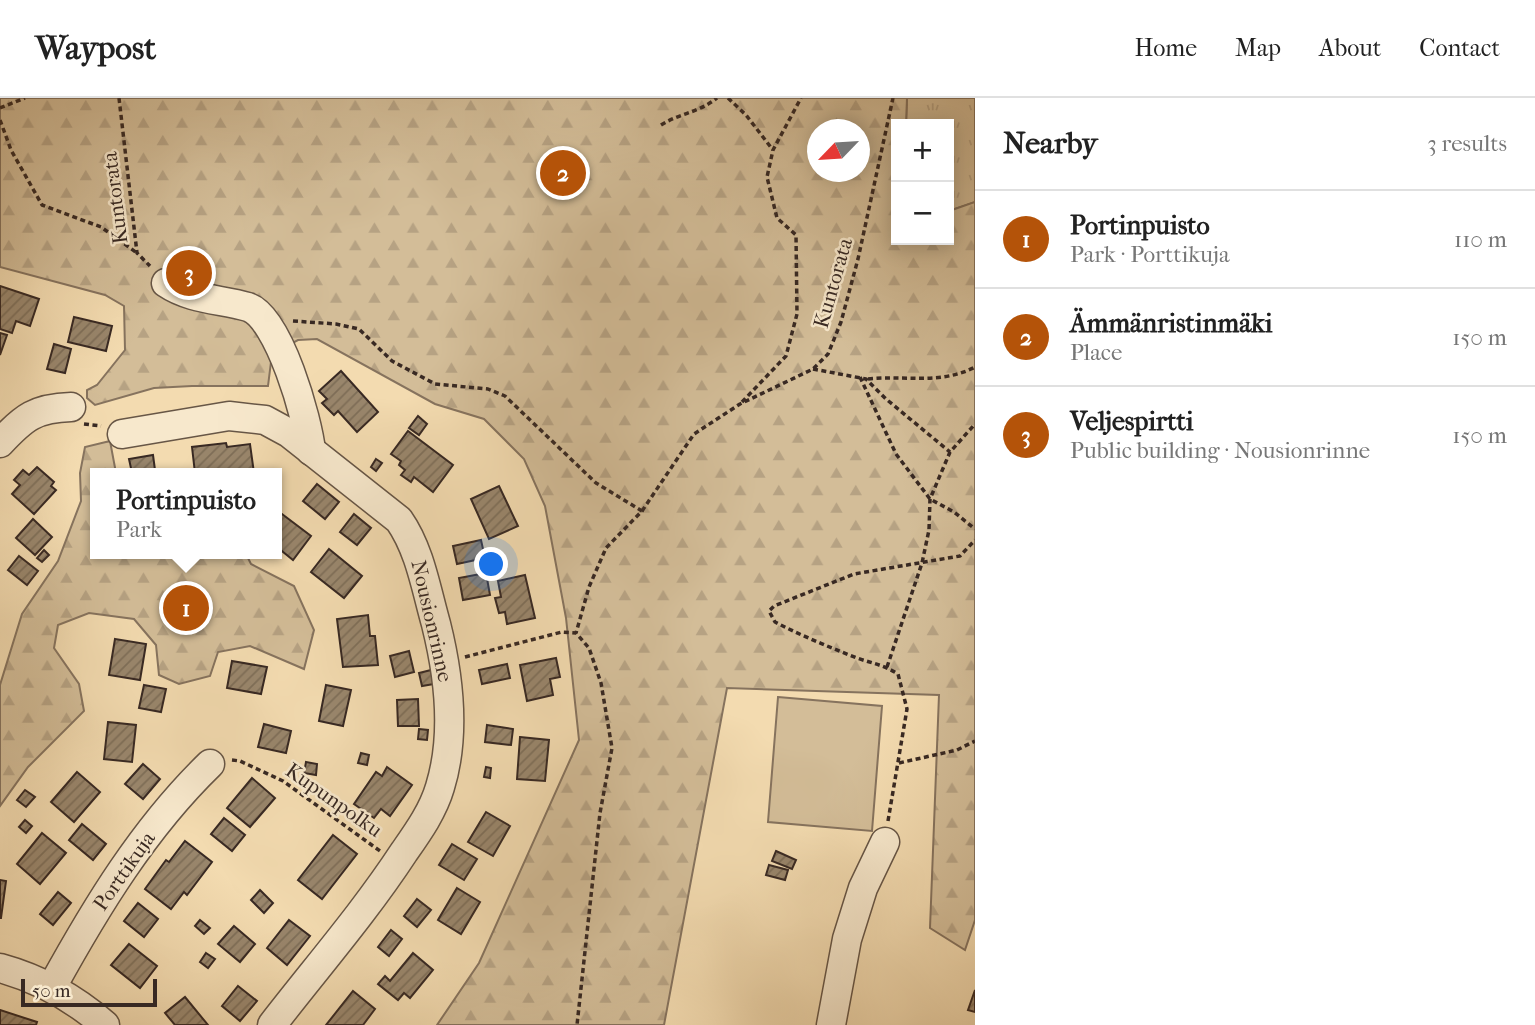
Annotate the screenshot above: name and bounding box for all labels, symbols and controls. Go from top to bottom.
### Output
text: Waypost [35,29,156,68]
text: Home [1135,34,1197,62]
text: Map [1235,34,1281,62]
text: About [1319,34,1381,62]
text: Contact [1419,34,1500,62]
north arrow [807,119,870,182]
map controls [891,119,954,245]
button: + [891,119,954,182]
text: Nearby [1003,126,1098,161]
text: 3 results [1427,130,1507,157]
pin: 2 [540,147,586,199]
street label: Kuntorata [97,150,133,245]
button: − [891,182,954,245]
text: Portinpuisto [1070,210,1210,241]
text: 1 [1022,226,1030,253]
text: 110 m [1454,226,1507,253]
street label: Kuntorata [809,235,857,331]
text: Park · Porttikuja [1070,241,1230,268]
pin: 3 [166,247,212,299]
text: Ämmänristinmäki [1070,308,1272,339]
text: 2 [1020,324,1032,351]
text: 150 m [1452,324,1507,351]
text: Place [1070,339,1122,366]
text: Veljespirtti [1070,406,1193,437]
text: 3 [1021,422,1031,449]
text: 150 m [1452,422,1507,449]
text: Public building · Nousionrinne [1070,437,1370,464]
popup [90,468,282,559]
text: Portinpuisto [116,485,256,516]
text: Park [116,516,162,543]
your location [474,547,508,581]
street label: Nousionrinne [406,558,458,684]
pin: 1 [163,582,209,634]
street label: Kupunpolku [281,758,387,842]
street label: Porttikuja [88,827,160,915]
scale bar [21,976,158,1008]
text: 50 m [32,980,71,1002]

